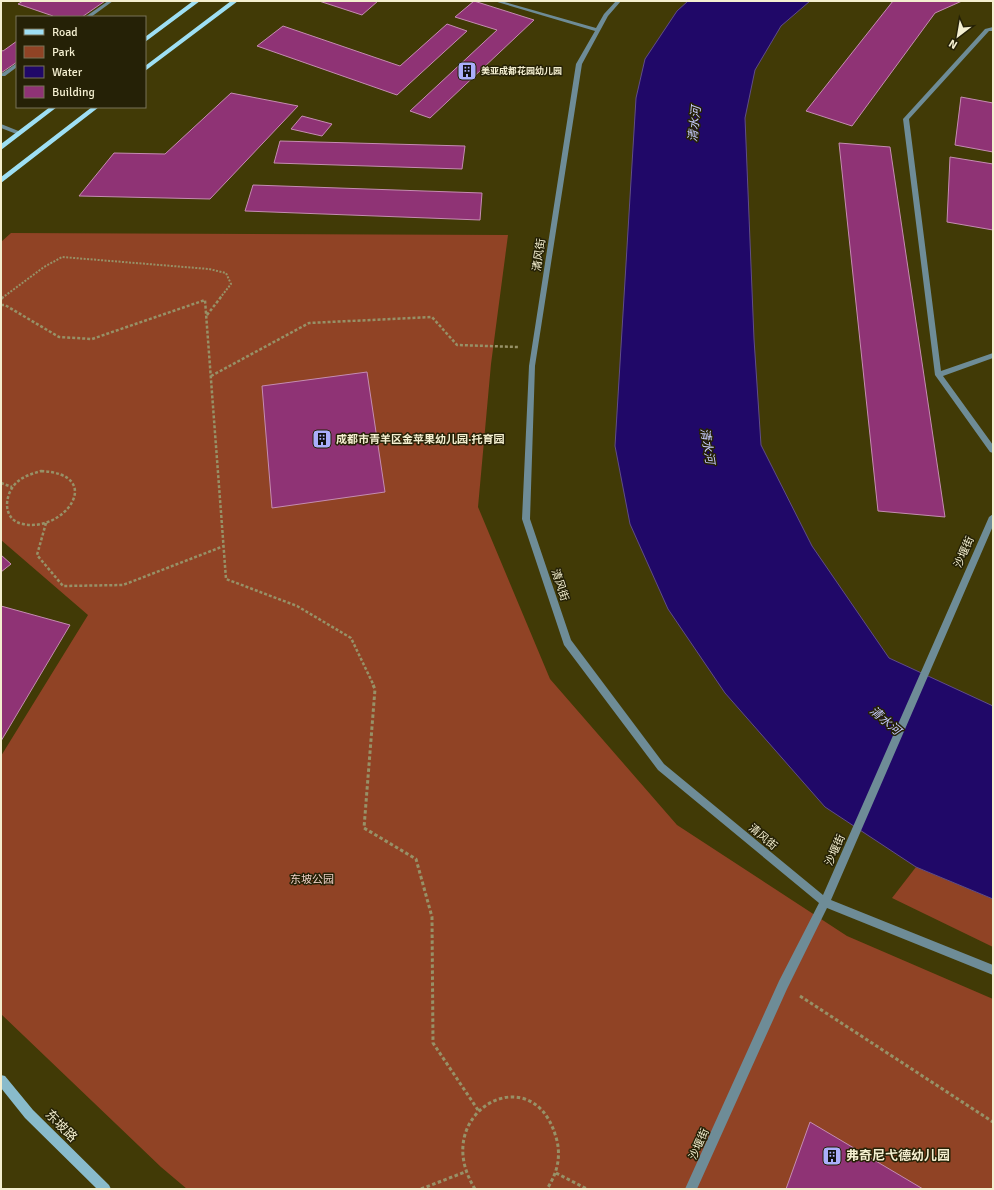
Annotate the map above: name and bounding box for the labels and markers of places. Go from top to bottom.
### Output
building icon: 美亚成都花园幼儿园 [456,60,478,82]
place label: 美亚成都花园幼儿园 [481,65,562,77]
building icon: 成都市青羊区金苹果幼儿园·托育园 [311,428,333,450]
place label: 成都市青羊区金苹果幼儿园·托育园 [336,433,505,446]
building icon: 弗奇尼弋德幼儿园 [821,1145,843,1167]
place label: 弗奇尼弋德幼儿园 [846,1148,950,1164]

